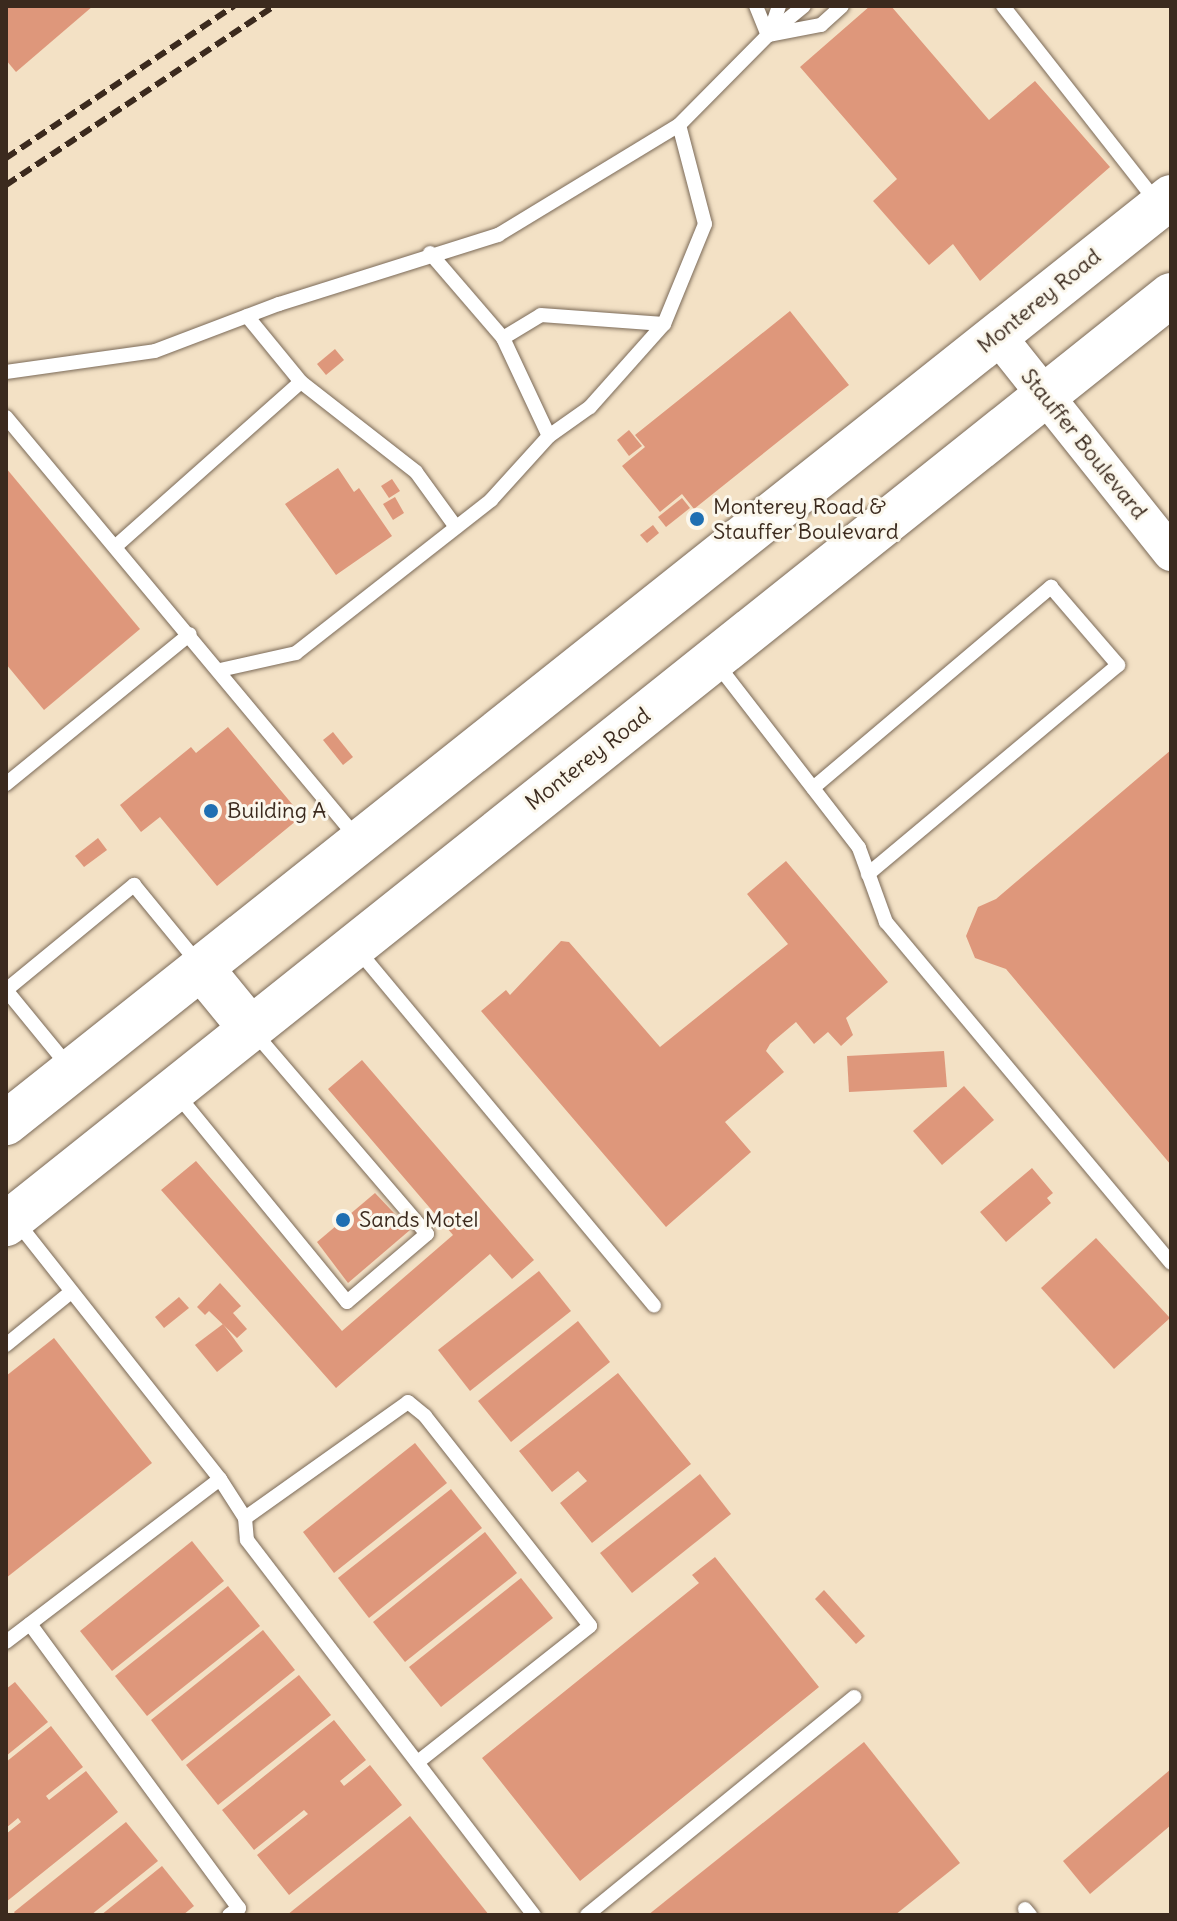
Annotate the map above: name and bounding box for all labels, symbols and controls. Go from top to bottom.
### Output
street label: Monterey Road [972,243,1106,359]
street label: Stauffer Boulevard [1015,364,1153,524]
place label: Monterey Road & Stauffer Boulevard [713,493,899,544]
marker: Monterey Road & Stauffer Boulevard [688,510,706,528]
street label: Monterey Road [520,702,656,816]
place label: Building A [227,798,326,824]
marker: Building A [202,802,220,820]
place label: Sands Motel [359,1207,479,1233]
marker: Sands Motel [334,1211,352,1229]

